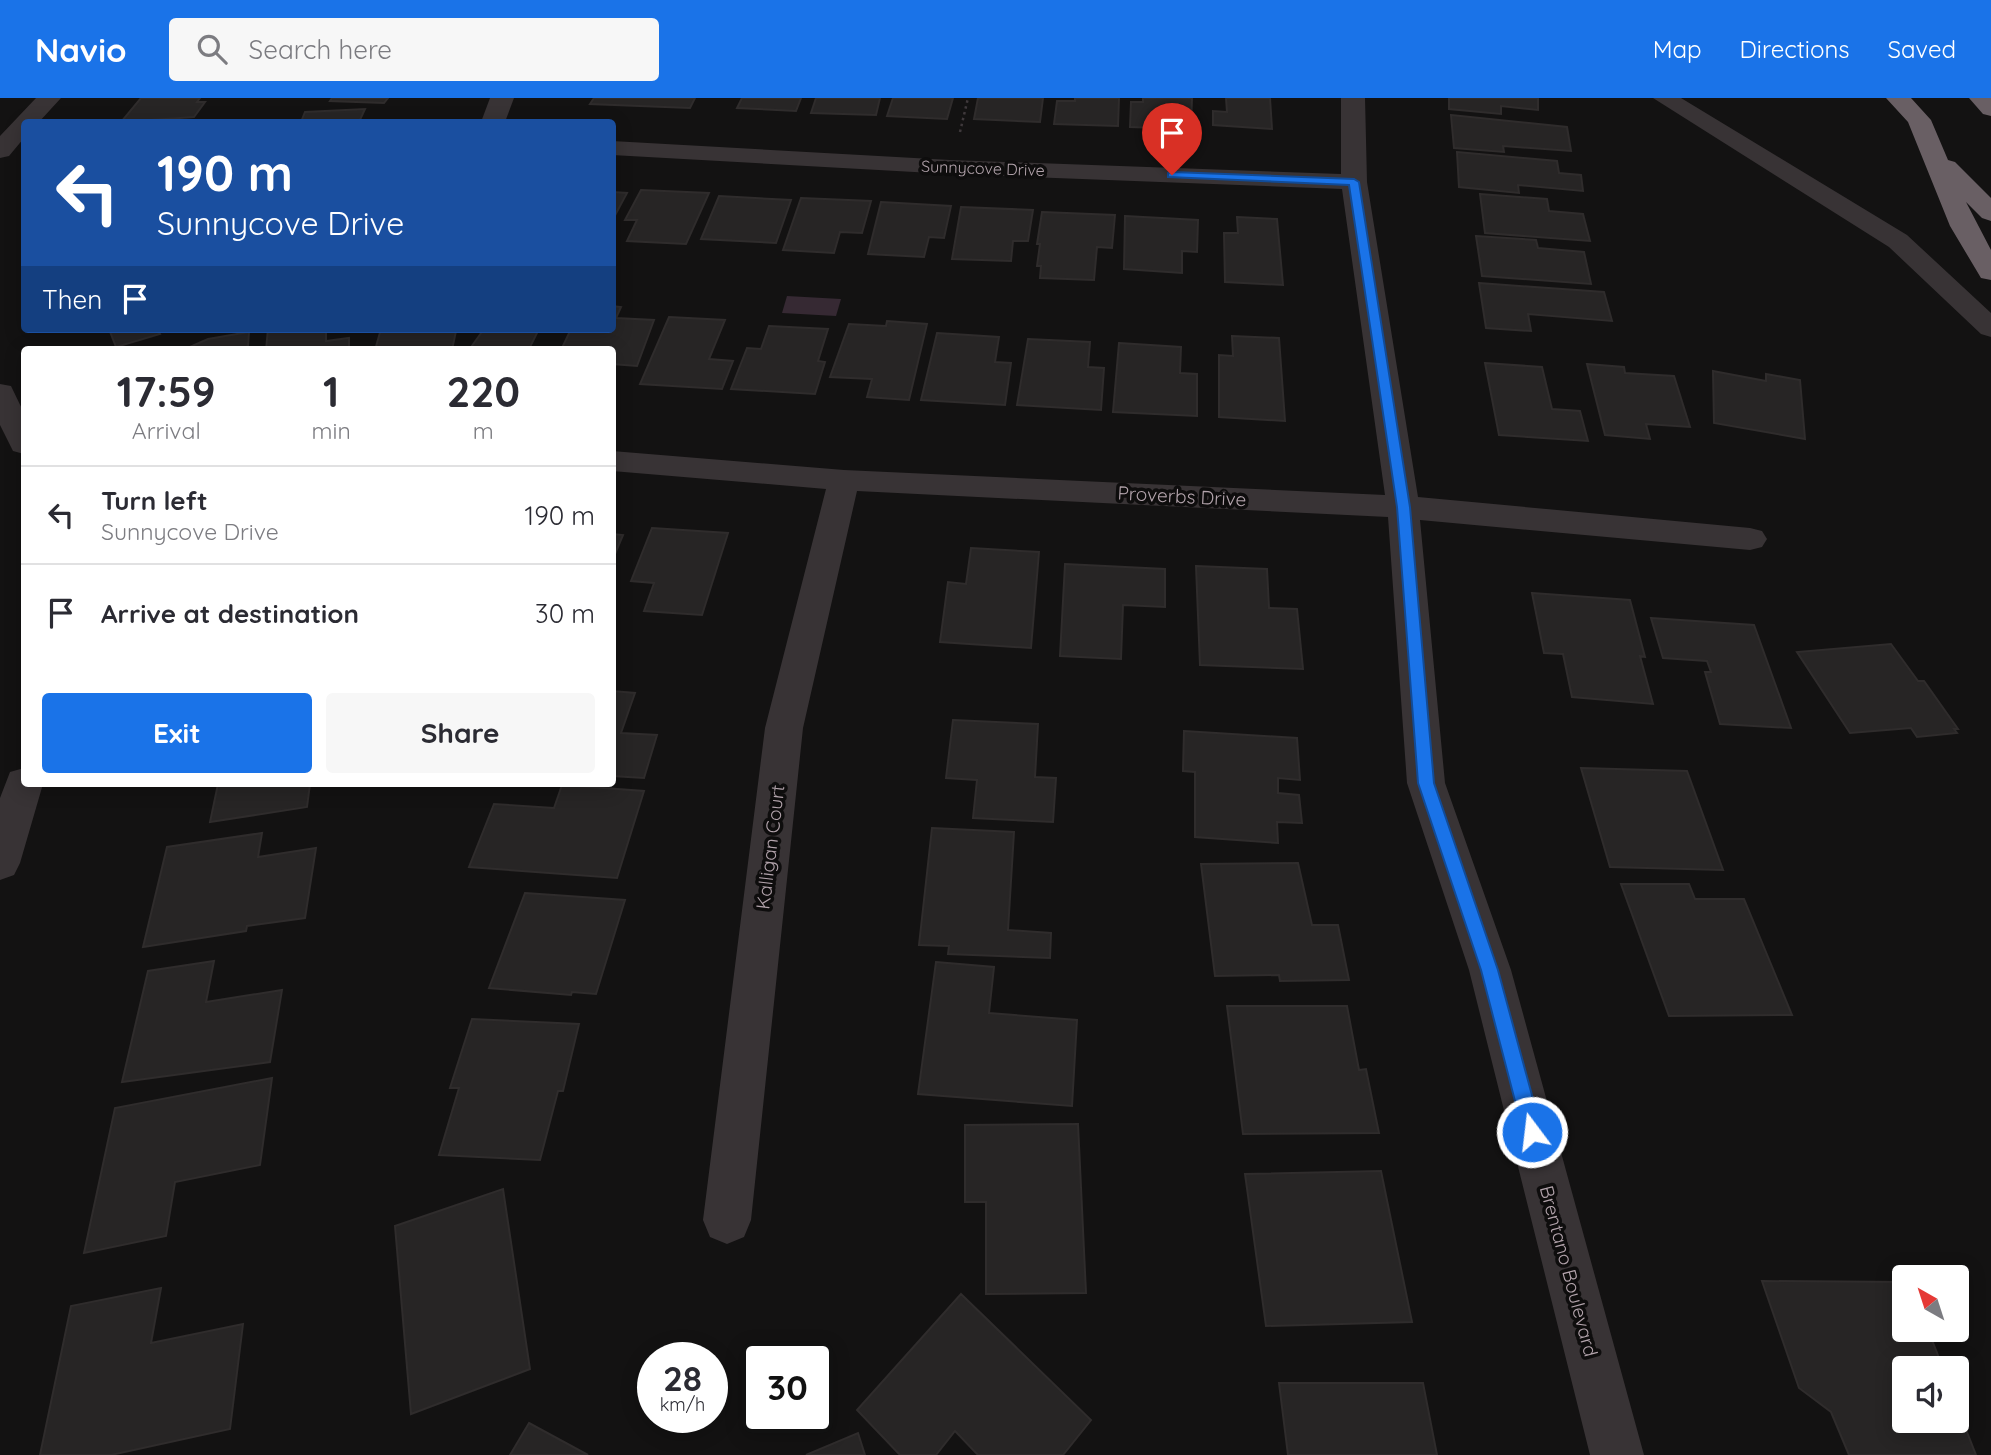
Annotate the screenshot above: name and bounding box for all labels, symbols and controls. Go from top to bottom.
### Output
search box [169,18,659,81]
text: Navio [35,29,127,70]
icon: search [193,30,231,68]
text: Search here [249,33,392,66]
text: Map [1653,34,1702,64]
text: Directions [1740,34,1850,64]
text: Saved [1888,34,1956,64]
pin [1142,103,1202,175]
icon: arrive [1153,114,1191,152]
text: 190 m [157,142,293,203]
icon: left [42,147,133,238]
street label: Sunnycove Drive [921,156,1045,180]
text: Sunnycove Drive [157,203,404,243]
icon: arrive [116,280,154,318]
text: Then [42,283,102,316]
text: 17:59 [117,365,216,418]
text: 1 [323,365,339,418]
text: 220 [447,365,520,418]
text: Arrival [132,416,201,445]
text: min [312,416,351,445]
text: m [473,416,494,445]
street label: Proverbs Drive [1117,481,1247,511]
text: Turn left [101,484,208,517]
icon: left [42,496,80,534]
text: 190 m [525,499,595,532]
text: Sunnycove Drive [101,517,279,546]
icon: arrive [42,594,80,632]
text: Arrive at destination [101,597,359,630]
text: 30 m [535,597,595,630]
button: Exit [42,693,312,773]
button: Share [326,693,595,773]
street label: Kalligan Court [750,783,790,911]
position arrow [1495,1095,1569,1169]
street label: Brentano Boulevard [1535,1183,1603,1359]
north arrow [1892,1265,1969,1342]
map controls [1892,1265,1969,1433]
speed limit sign: 30 [742,1342,833,1433]
text: 28 [663,1356,702,1400]
button: sound [1892,1356,1969,1433]
text: km/h [660,1393,705,1416]

